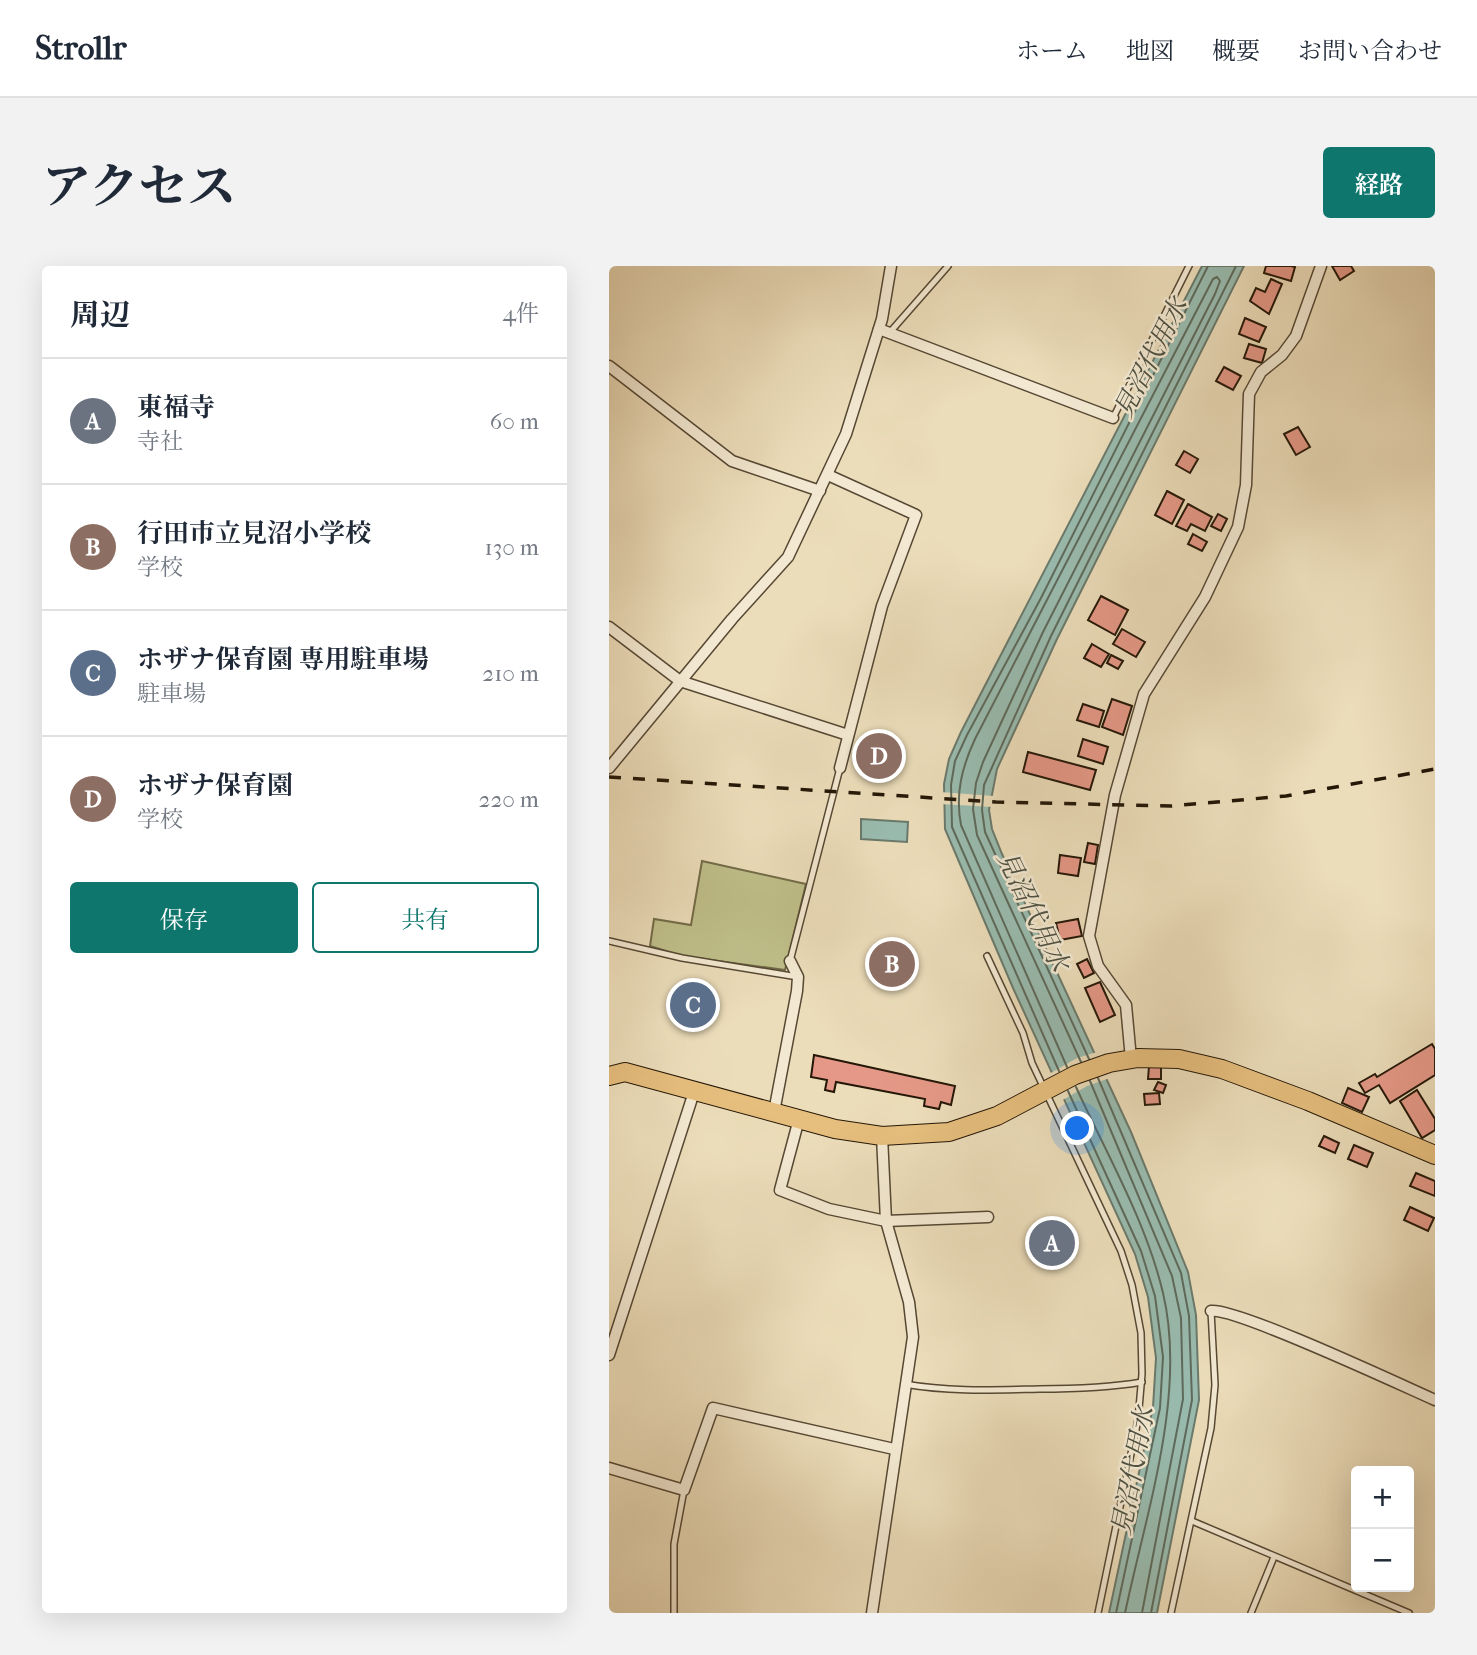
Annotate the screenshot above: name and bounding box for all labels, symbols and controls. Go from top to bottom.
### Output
text: Strollr [35,29,126,68]
text: ホーム [1016,37,1088,65]
text: 地図 [1126,37,1174,65]
text: 概要 [1212,37,1260,65]
text: お問い合わせ [1298,37,1442,65]
button: 経路 [1323,147,1435,218]
text: アクセス [42,158,237,216]
water label: 見沼代用水 [1108,290,1196,423]
text: 周辺 [70,298,130,333]
text: 4件 [502,300,539,327]
text: 東福寺 [137,392,215,423]
text: A [86,408,100,435]
text: 60 m [490,408,539,435]
text: 寺社 [137,428,183,455]
text: 行田市立見沼小学校 [137,518,371,549]
text: B [86,534,100,561]
text: 130 m [485,534,539,561]
text: 学校 [137,554,183,581]
text: ホザナ保育園 専用駐車場 [137,644,429,675]
text: C [85,660,101,687]
text: 210 m [482,660,539,687]
text: 駐車場 [137,680,206,707]
pin: D [856,730,902,782]
text: ホザナ保育園 [137,770,293,801]
text: D [84,786,102,813]
text: 220 m [479,786,539,813]
text: 学校 [137,806,183,833]
water label: 見沼代用水 [991,846,1077,979]
button: 保存 [70,882,298,953]
button: 共有 [312,882,539,953]
pin: B [869,938,915,990]
pin: C [670,979,716,1031]
your location [1060,1111,1094,1145]
pin: A [1029,1217,1075,1269]
water label: 見沼代用水 [1105,1401,1161,1538]
map controls [1351,1466,1414,1592]
button: + [1351,1466,1414,1529]
button: − [1351,1529,1414,1592]

